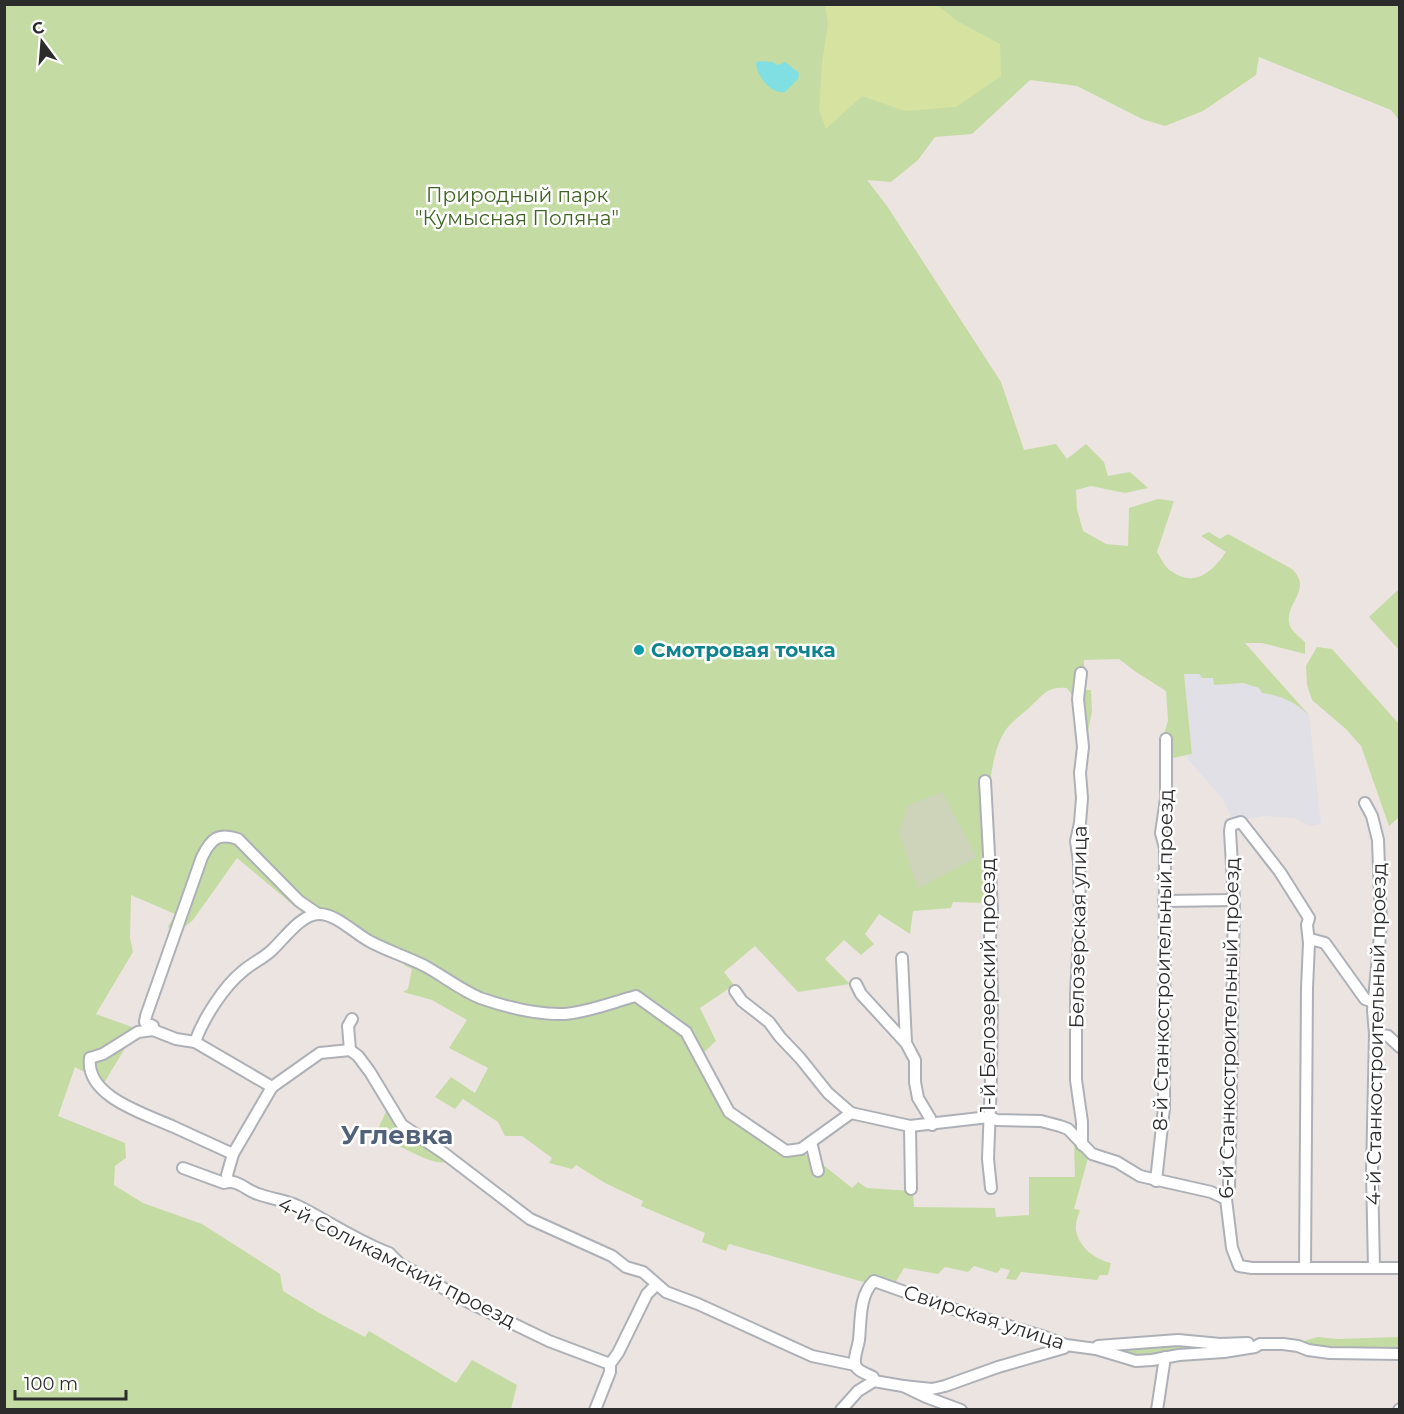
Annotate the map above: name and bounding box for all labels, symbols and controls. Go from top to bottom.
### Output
north arrow [12,12,72,72]
text: С [30,17,47,39]
park label: Природный парк "Кумысная Поляна" [415,183,619,230]
place label: Смотровая точка [651,638,836,662]
marker: Смотровая точка [632,643,646,657]
street label: 8-й Станкостроительный проезд [1148,789,1178,1131]
street label: Белозерская улица [1064,825,1092,1029]
street label: 6-й Станкостроительный проезд [1214,857,1244,1199]
street label: 1-й Белозерский проезд [976,858,1000,1112]
street label: 4-й Станкостроительный проезд [1361,863,1391,1205]
district label: Углевка [341,1119,453,1151]
street label: 4-й Соликамский проезд [274,1191,520,1333]
street label: Свирская улица [900,1280,1068,1354]
scale bar [15,1363,126,1401]
text: 100 m [24,1373,78,1395]

